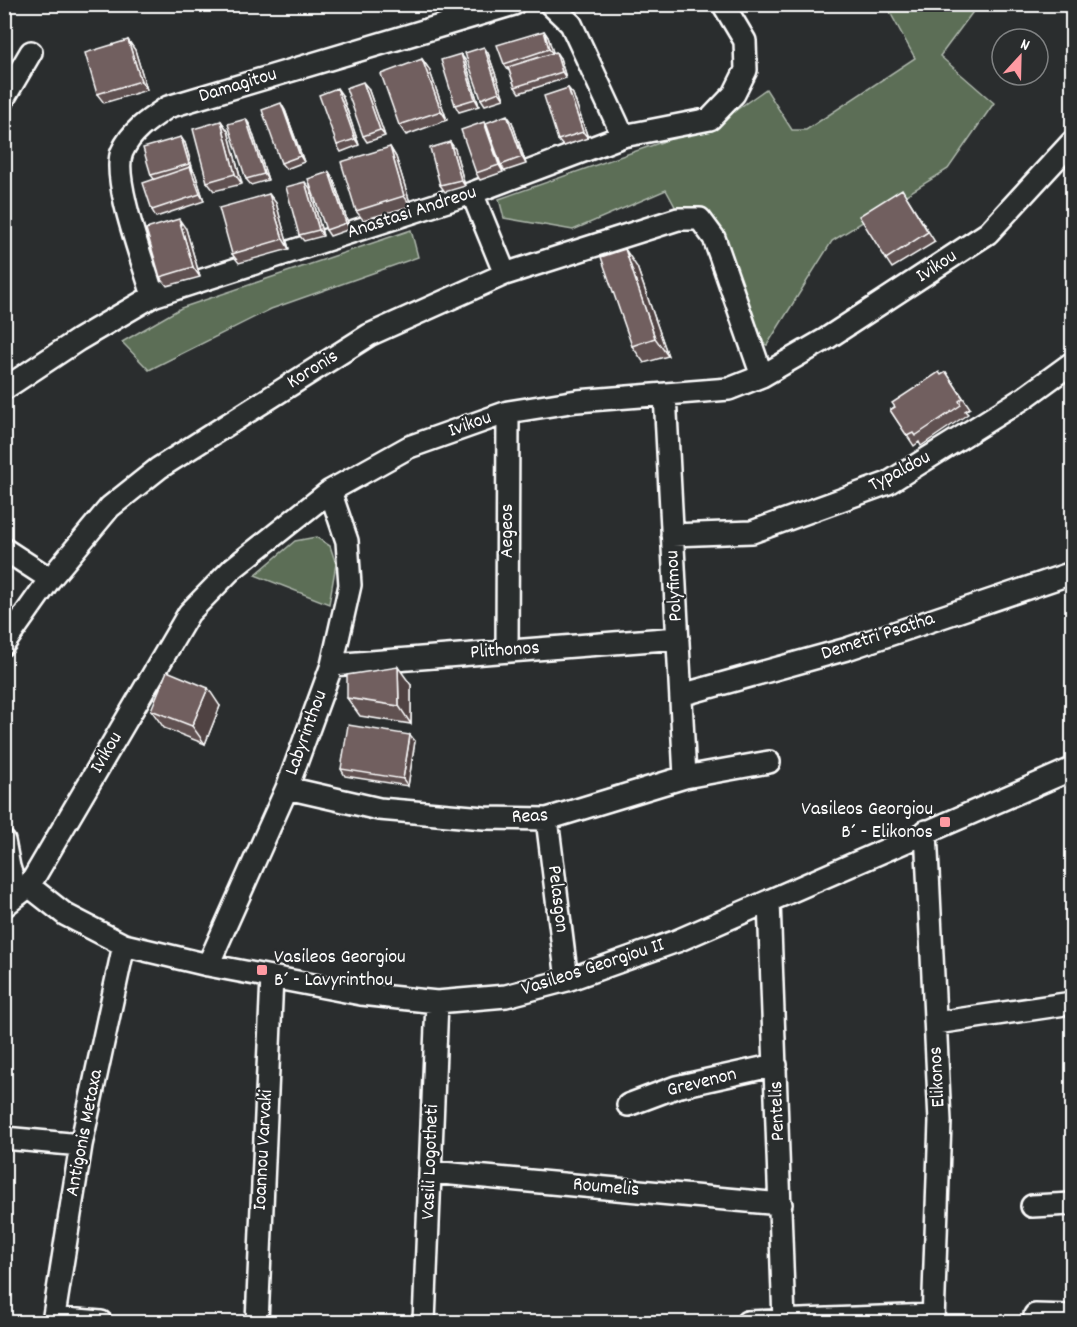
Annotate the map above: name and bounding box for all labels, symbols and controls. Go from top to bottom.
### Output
north arrow [990,27,1050,87]
text: N [1017,33,1033,58]
street label: Damagitou [196,61,280,111]
street label: Anastasi Andreou [344,179,480,247]
street label: Ivikou [911,243,963,291]
street label: Koronis [282,343,344,397]
street label: Ivikou [445,404,495,446]
street label: Typaldou [864,444,936,500]
street label: Aegeos [494,504,522,558]
street label: Polyfimou [659,550,691,622]
street label: Demetri Psatha [818,605,939,668]
street label: Plithonos [469,635,541,667]
street label: Labyrinthou [279,687,335,779]
street label: Ivikou [84,727,130,779]
place label: Vasileos Georgiou B´ - Elikonos [801,796,933,847]
street label: Reas [511,802,549,832]
marker: Vasileos Georgiou B´ - Elikonos [938,815,952,829]
street label: Pelasgon [539,864,575,934]
street label: Vasileos Georgiou II [518,932,668,1004]
place label: Vasileos Georgiou B´ - Lavyrinthou [274,944,406,995]
marker: Vasileos Georgiou B´ - Lavyrinthou [255,963,269,977]
street label: Elikonos [922,1046,954,1108]
street label: Grevenon [664,1061,740,1105]
street label: Antigonis Metaxa [59,1066,111,1199]
street label: Pentelis [763,1080,793,1142]
street label: Ioannou Varvaki [247,1088,281,1211]
street label: Vasili Logotheti [415,1104,447,1220]
street label: Roumelis [572,1171,640,1205]

